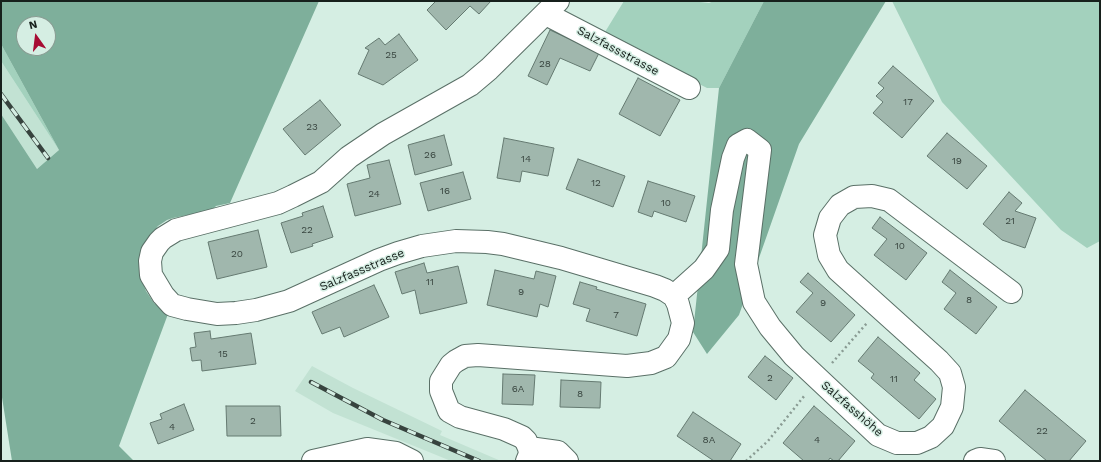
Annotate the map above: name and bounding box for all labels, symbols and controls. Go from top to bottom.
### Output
north arrow [16,16,56,56]
text: N [28,18,39,32]
street label: Salzfassstrasse [575,23,661,79]
house number: 25 [385,49,397,61]
house number: 28 [539,58,551,70]
house number: 17 [903,96,913,108]
house number: 23 [306,121,318,133]
house number: 26 [424,149,436,161]
house number: 14 [521,153,531,165]
house number: 19 [952,155,962,167]
house number: 12 [591,177,601,189]
house number: 16 [440,185,450,197]
house number: 24 [368,188,380,200]
house number: 10 [661,197,671,209]
house number: 21 [1005,215,1015,227]
house number: 22 [301,224,313,236]
house number: 10 [895,240,905,252]
street label: Salzfassstrasse [317,246,407,294]
house number: 20 [231,248,243,260]
house number: 11 [426,276,434,288]
house number: 9 [518,286,524,298]
house number: 8 [966,294,972,306]
house number: 9 [820,297,826,309]
house number: 7 [613,309,619,321]
house number: 15 [218,348,228,360]
house number: 2 [767,372,773,384]
house number: 11 [890,373,898,385]
street label: Salzfasshöhe [818,378,886,440]
house number: 6A [512,383,524,395]
house number: 8 [577,388,583,400]
house number: 2 [250,415,256,427]
house number: 4 [169,421,175,433]
house number: 22 [1036,425,1048,437]
house number: 8A [703,434,715,446]
house number: 4 [814,434,820,446]

